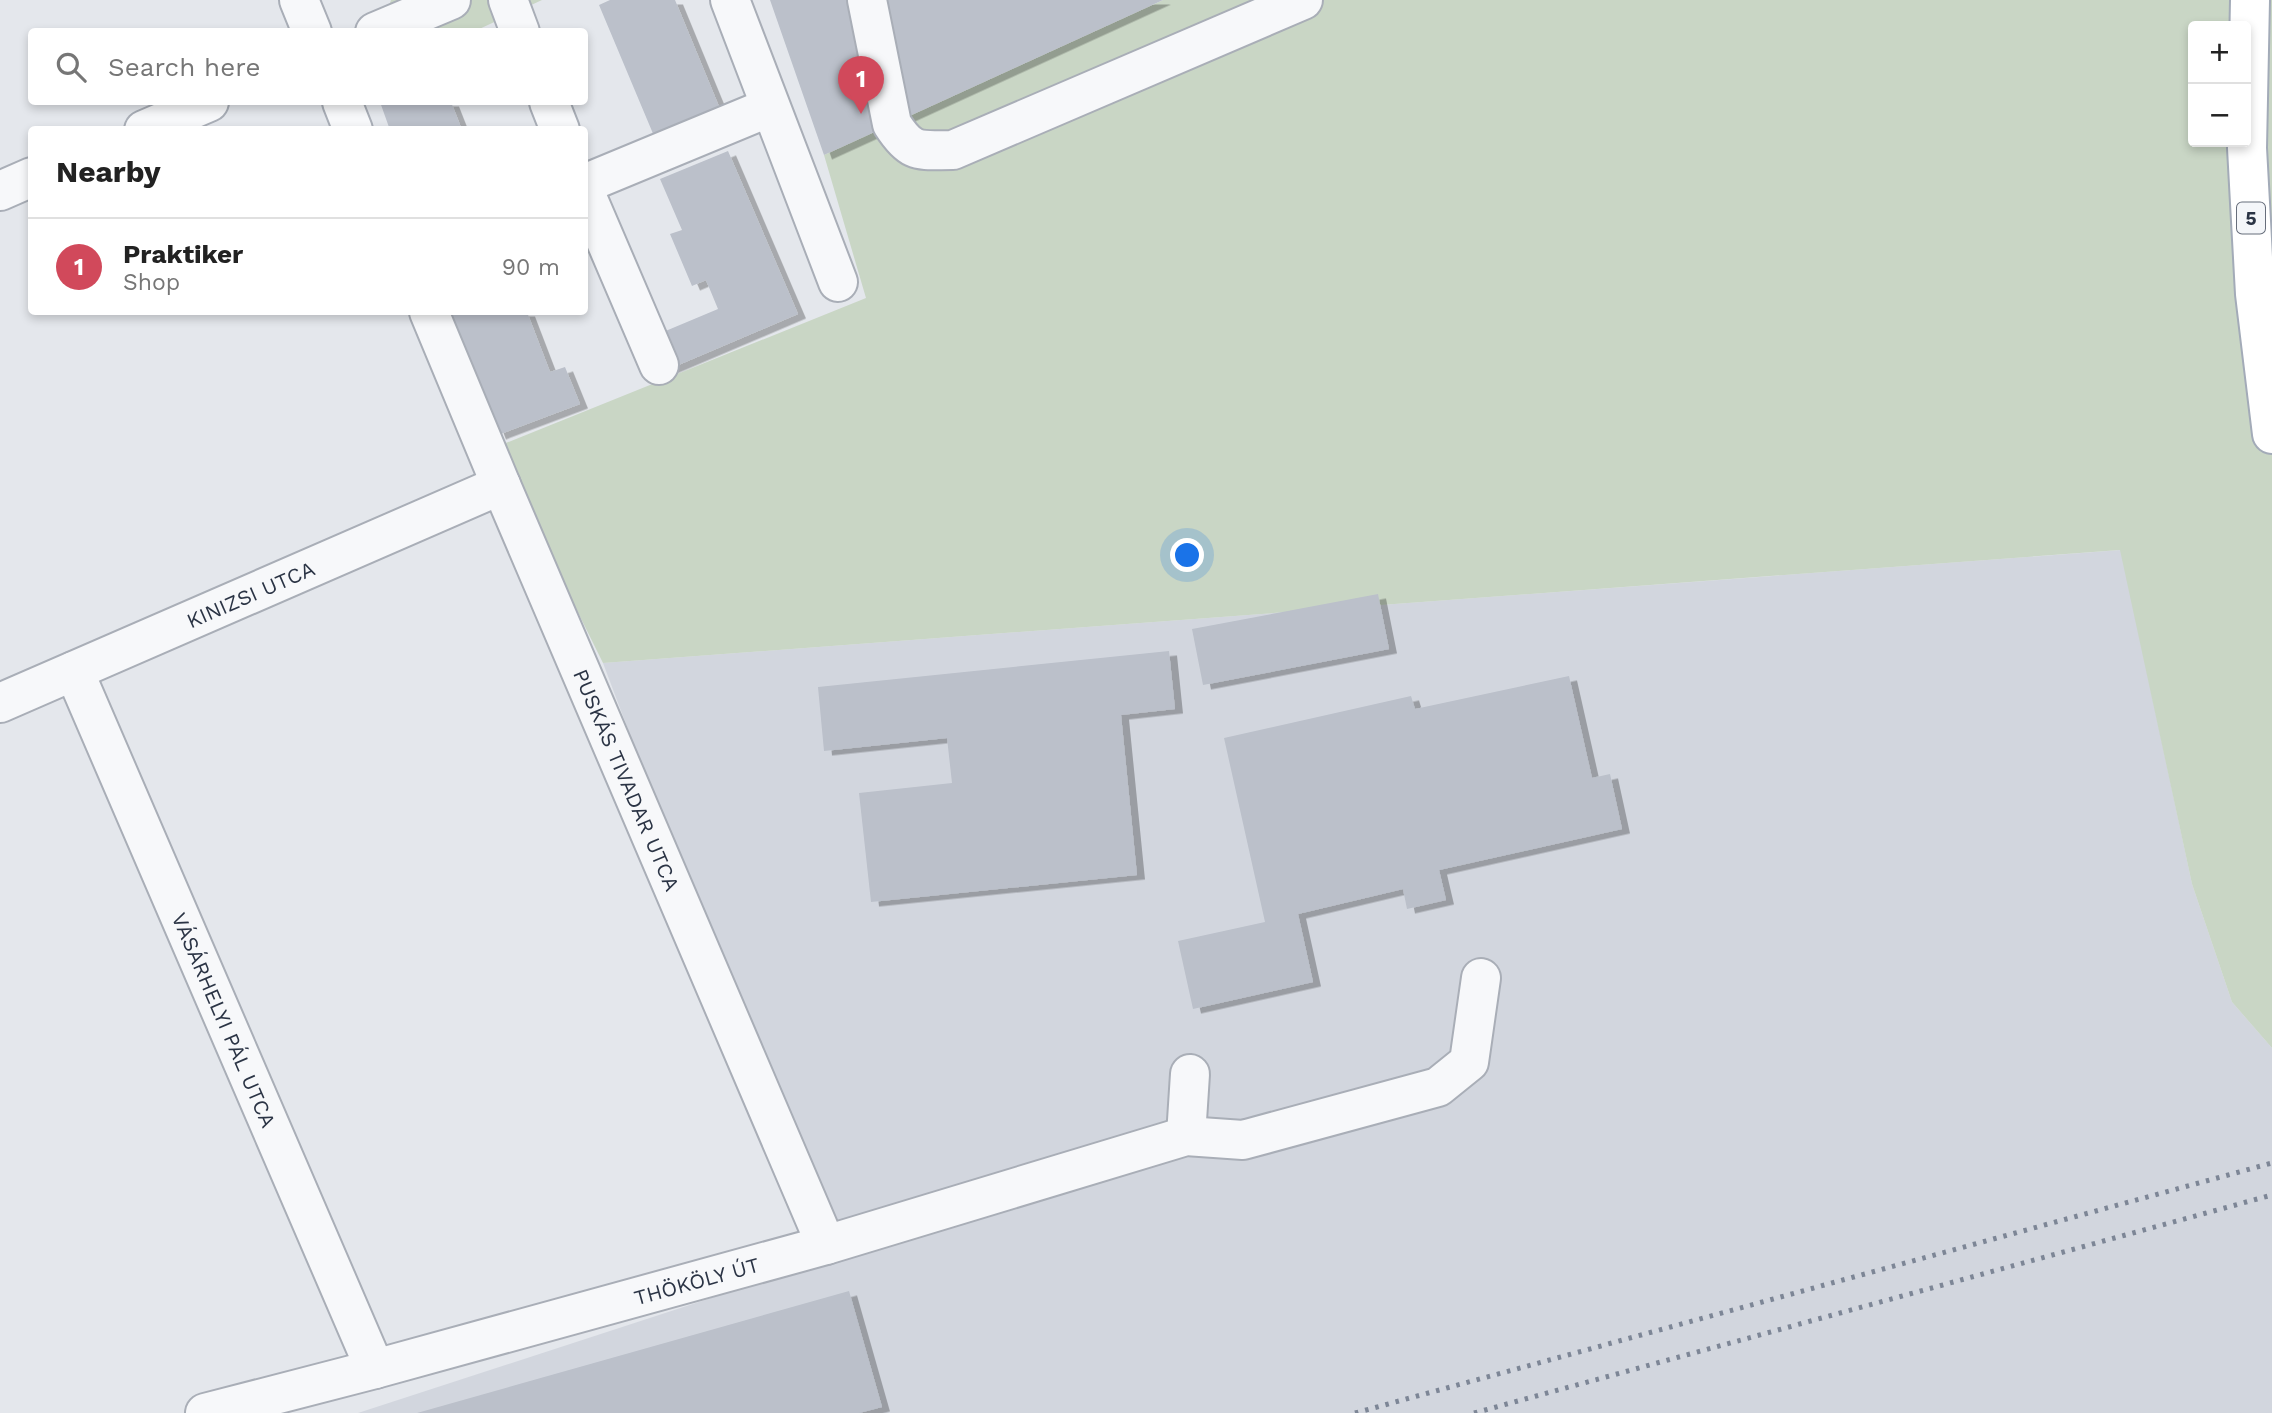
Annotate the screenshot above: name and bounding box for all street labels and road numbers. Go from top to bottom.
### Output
road number: 5 [2237,202,2265,233]
street label: KINIZSI UTCA [182,555,318,633]
street label: PUSKÁS TIVADAR UTCA [569,665,686,895]
street label: VÁSÁRHELYI PÁL UTCA [167,909,282,1131]
street label: THÖKÖLY ÚT [631,1251,762,1310]

